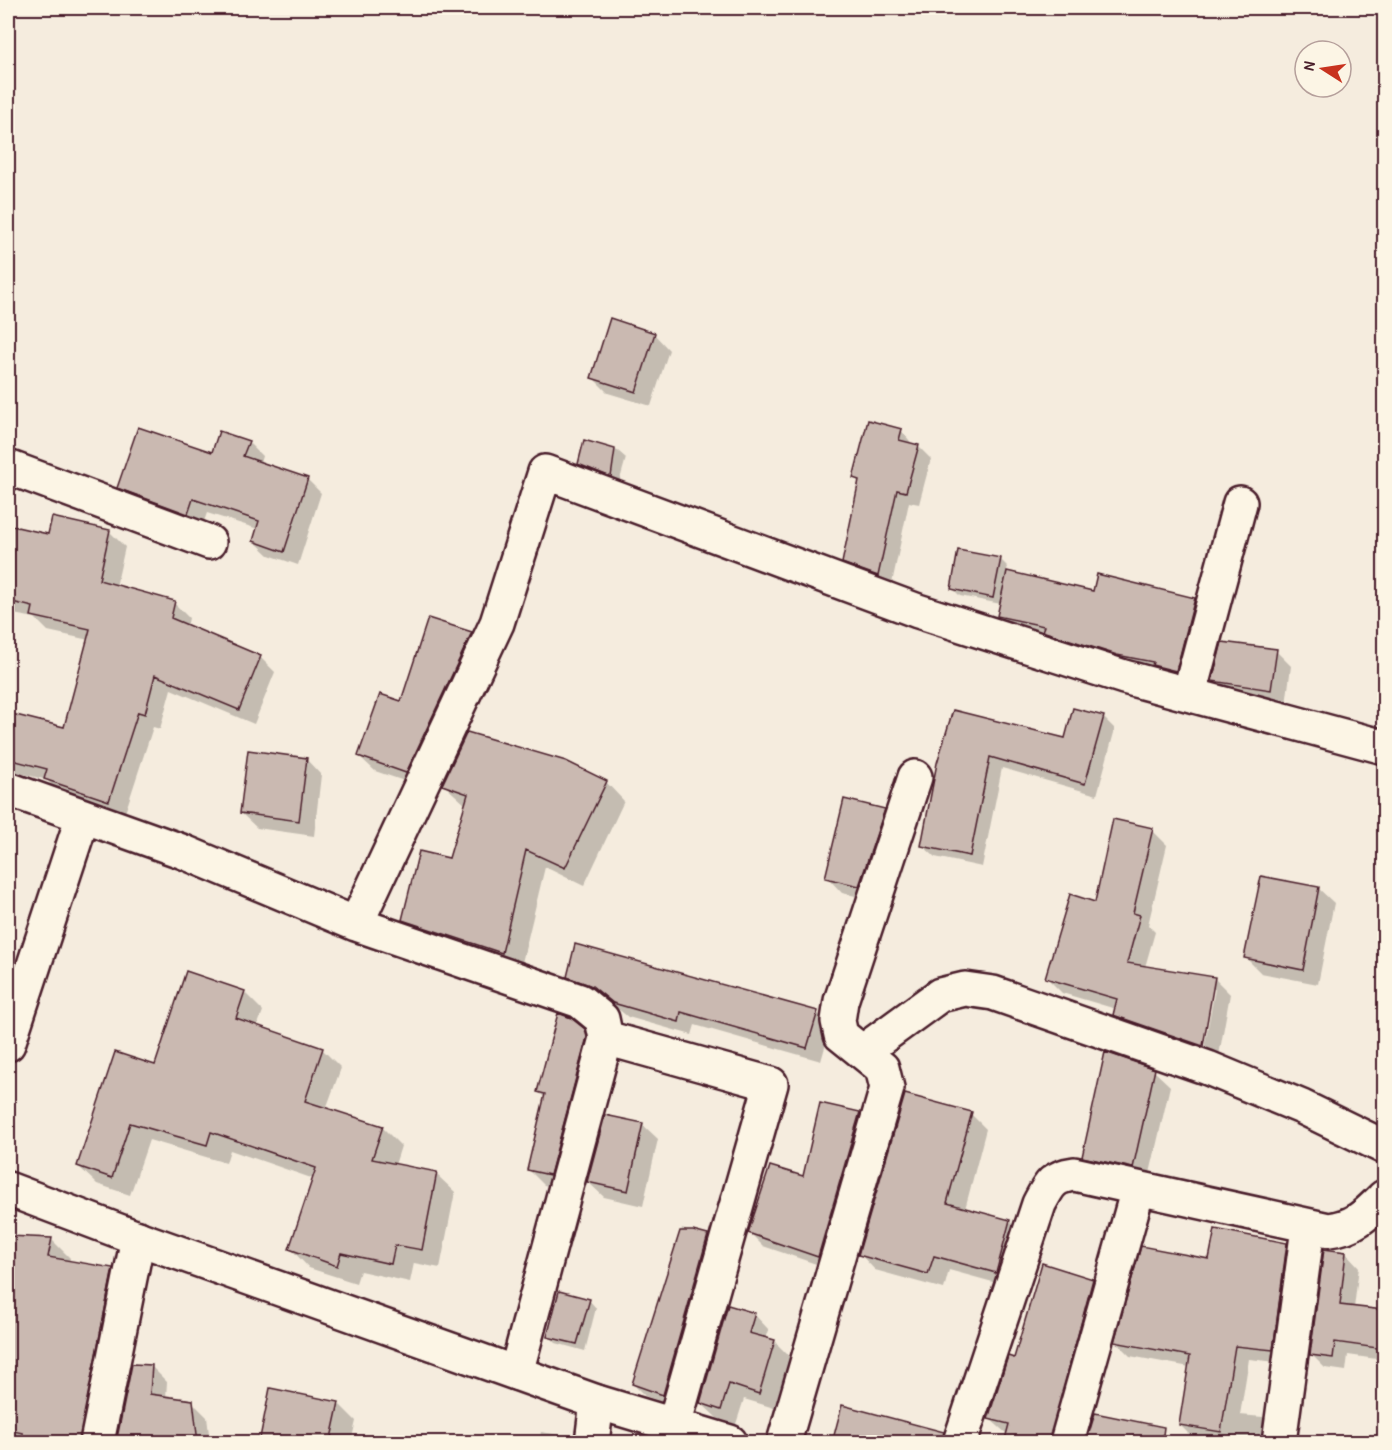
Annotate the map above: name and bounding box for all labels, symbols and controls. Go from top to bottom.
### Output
north arrow [1293,39,1353,99]
text: N [1297,59,1320,72]

